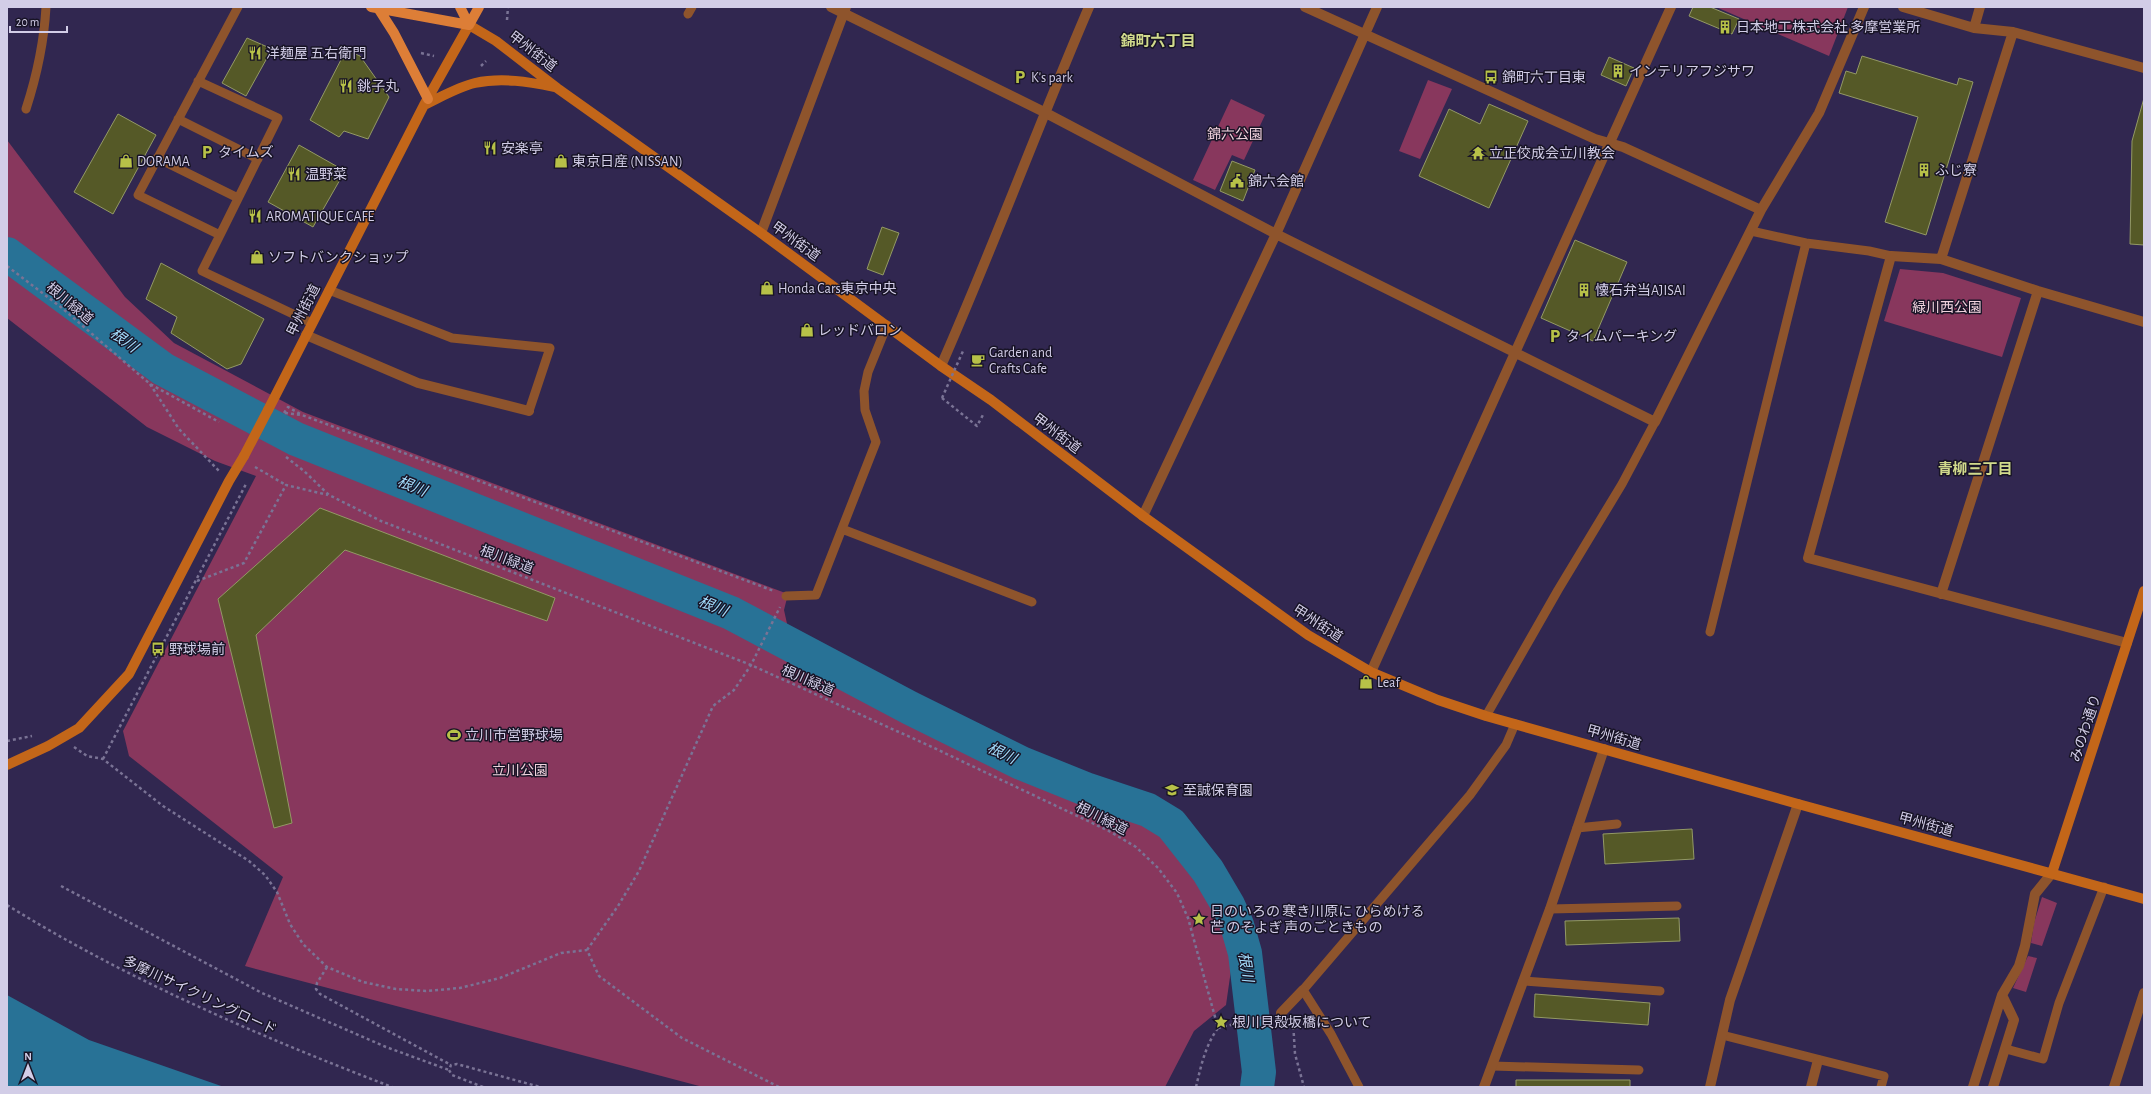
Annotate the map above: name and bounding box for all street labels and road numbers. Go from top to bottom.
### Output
street label: 甲州街道 [506,27,560,75]
street label: 甲州街道 [769,218,823,264]
street label: 根川緑道 [43,280,96,327]
street label: 甲州街道 [283,281,323,339]
street label: 甲州街道 [1030,410,1084,456]
street label: 根川緑道 [478,542,536,577]
street label: 甲州街道 [1290,601,1346,645]
street label: 根川緑道 [779,662,836,699]
street label: みのわ通り [2068,693,2103,764]
street label: 甲州街道 [1585,722,1643,752]
street label: 根川緑道 [1073,799,1130,838]
street label: 甲州街道 [1897,809,1955,839]
street label: 多摩川サイクリングロード [121,953,279,1038]

